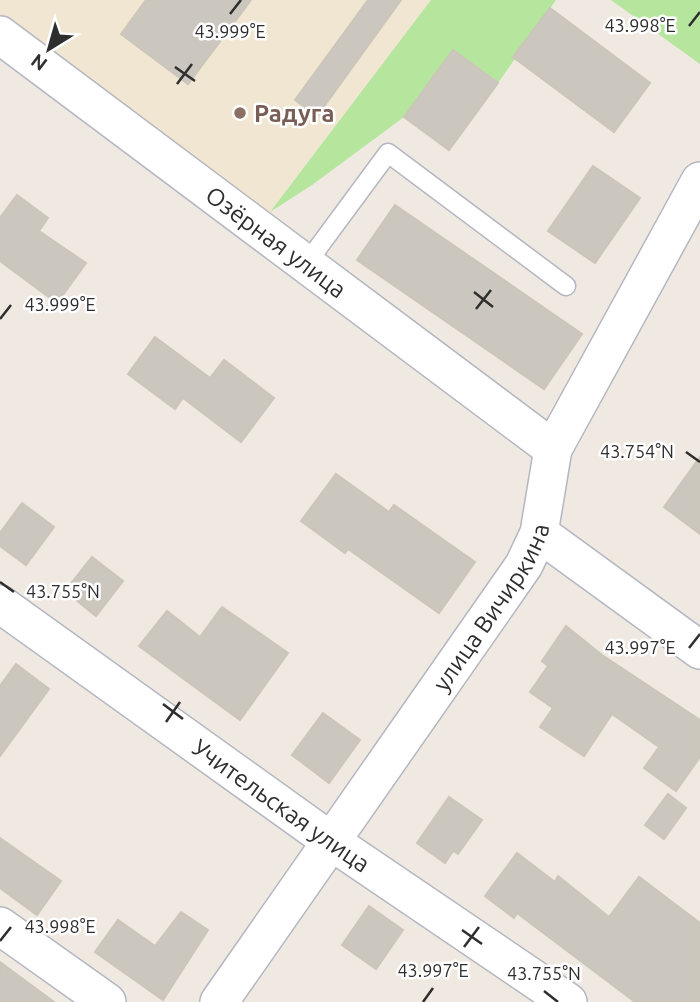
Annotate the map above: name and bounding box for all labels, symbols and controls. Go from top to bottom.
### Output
north arrow [14,14,84,84]
text: 43.998°E [604,15,676,35]
text: 43.999°E [194,21,266,41]
text: N [26,50,51,76]
place label: Радуга [254,100,334,127]
marker: Радуга [232,105,248,121]
street label: Озёрная улица [201,181,351,303]
text: 43.999°E [24,294,96,314]
text: 43.754°N [600,441,674,461]
street label: улица Вичиркина [427,522,554,696]
text: 43.755°N [26,581,100,601]
text: 43.997°E [604,637,676,657]
street label: Учительская улица [188,733,375,877]
text: 43.998°E [24,916,96,936]
text: 43.997°E [397,960,469,980]
text: 43.755°N [507,963,581,983]

